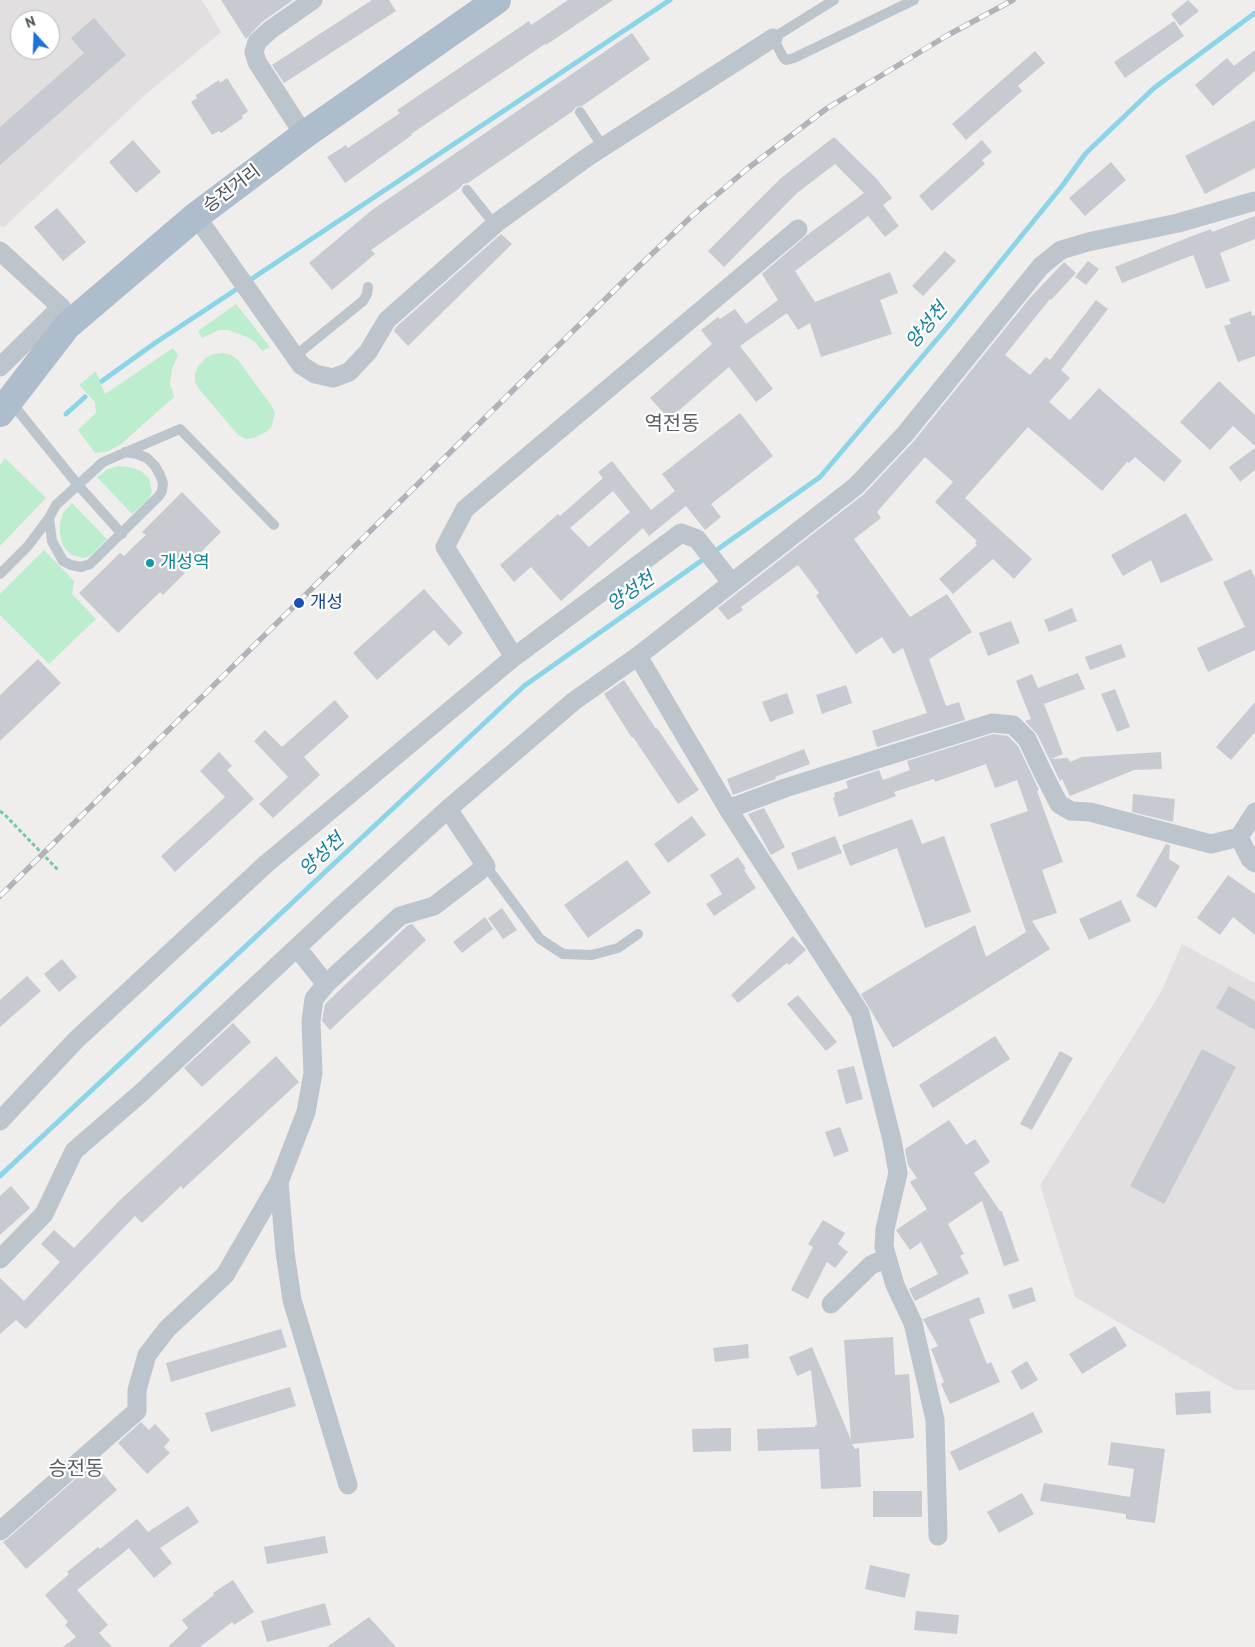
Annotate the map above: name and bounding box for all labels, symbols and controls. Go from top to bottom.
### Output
north arrow [10,10,60,60]
text: N [23,12,38,32]
street label: 승전거리 [199,160,265,218]
water label: 양성천 [901,299,953,353]
district label: 역전동 [644,412,700,436]
place label: 개성역 [160,552,210,574]
marker: 개성역 [144,557,156,569]
water label: 양성천 [603,568,659,616]
place label: 개성 [310,592,343,614]
marker: 개성 [292,596,306,610]
water label: 양성천 [295,829,349,881]
district label: 승전동 [48,1457,104,1481]

